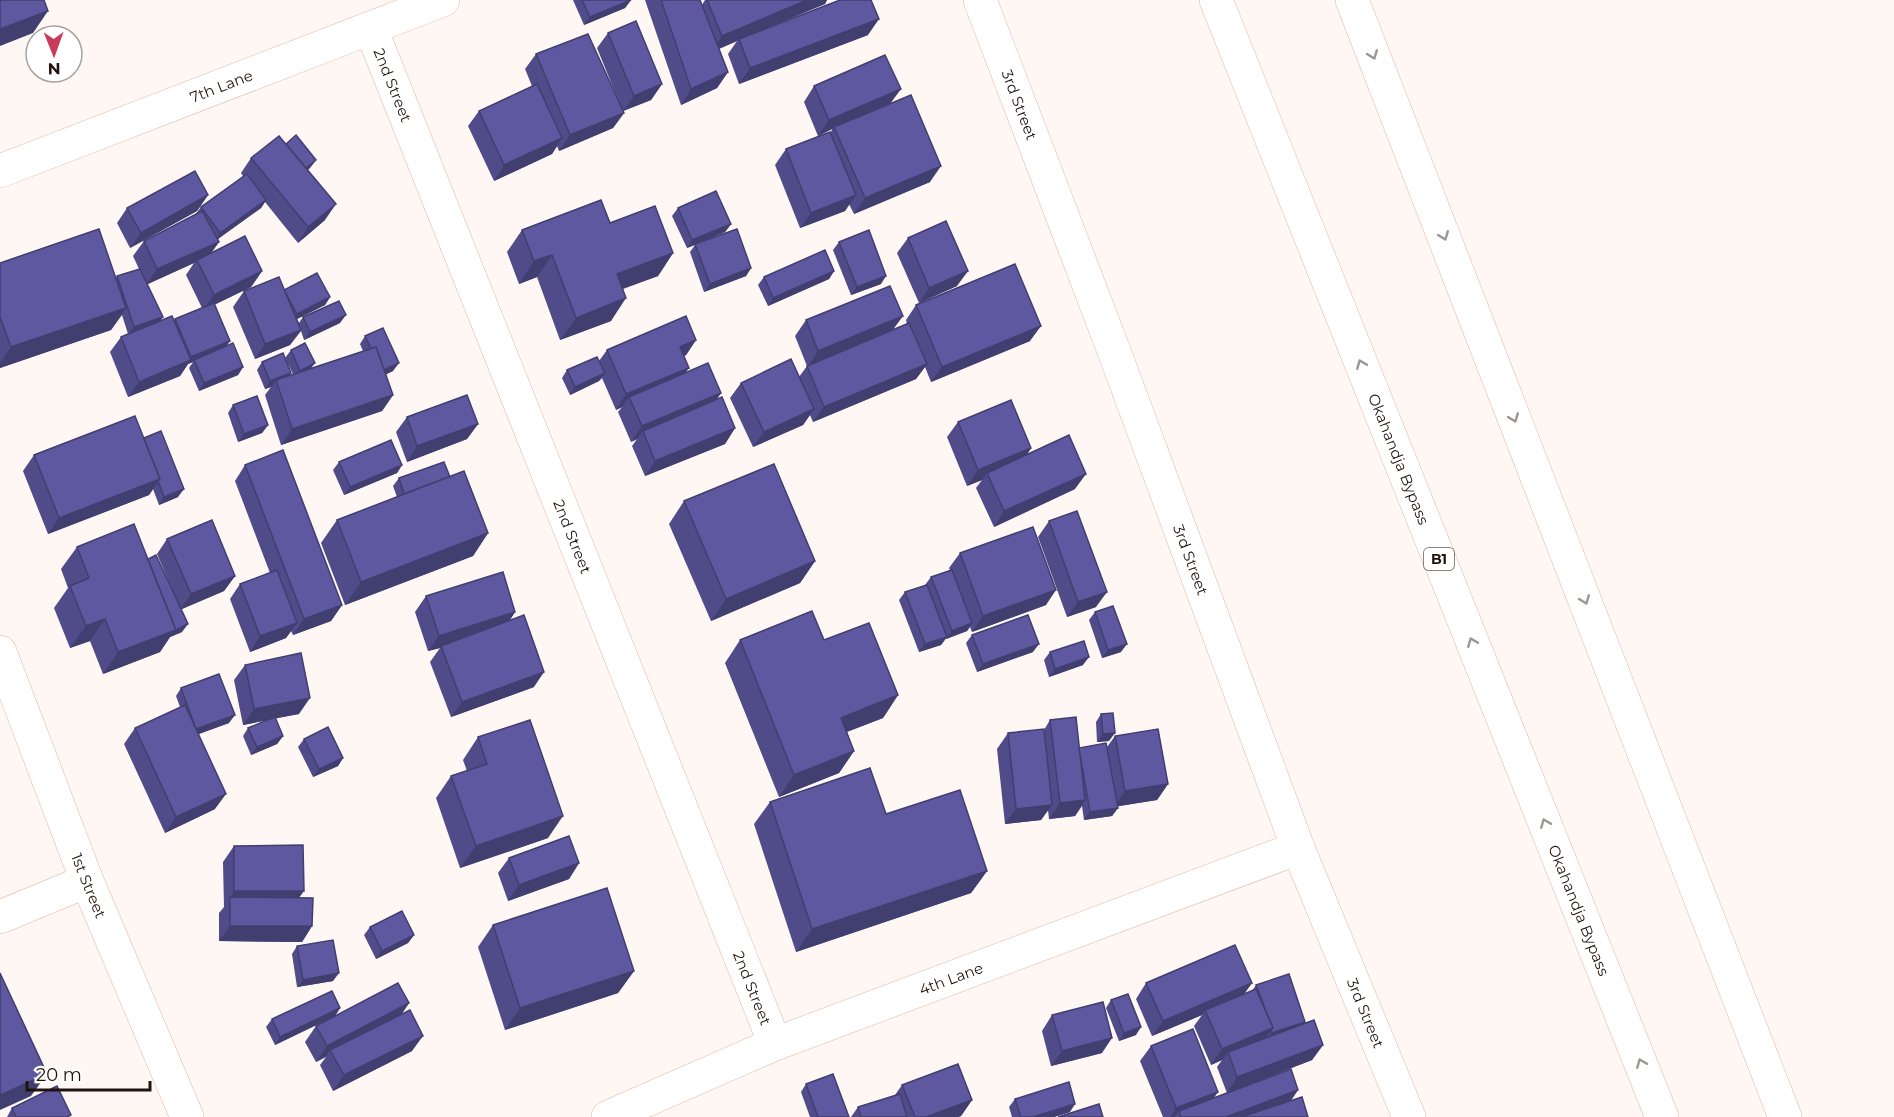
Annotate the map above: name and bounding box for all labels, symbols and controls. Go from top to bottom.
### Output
north arrow [24,24,84,84]
street label: 2nd Street [370,45,416,125]
one-way arrow [1366,49,1379,59]
text: N [48,59,61,78]
street label: 7th Lane [187,65,255,106]
street label: 3rd Street [998,67,1042,142]
one-way arrow [1437,230,1449,241]
one-way arrow [1356,359,1368,370]
street label: Okahandja Bypass [1364,390,1434,527]
one-way arrow [1507,412,1519,423]
street label: 2nd Street [550,496,596,576]
street label: 3rd Street [1169,522,1213,597]
road number: B1 [1424,548,1454,570]
one-way arrow [1578,594,1590,605]
one-way arrow [1467,637,1479,648]
one-way arrow [1540,818,1552,829]
street label: Okahandja Bypass [1545,842,1614,978]
street label: 1st Street [68,850,111,921]
street label: 2nd Street [729,948,776,1028]
street label: 4th Lane [916,957,986,999]
street label: 3rd Street [1343,975,1389,1051]
scale bar [27,1054,150,1092]
one-way arrow [1635,1058,1648,1068]
text: 20 m [36,1064,82,1086]

